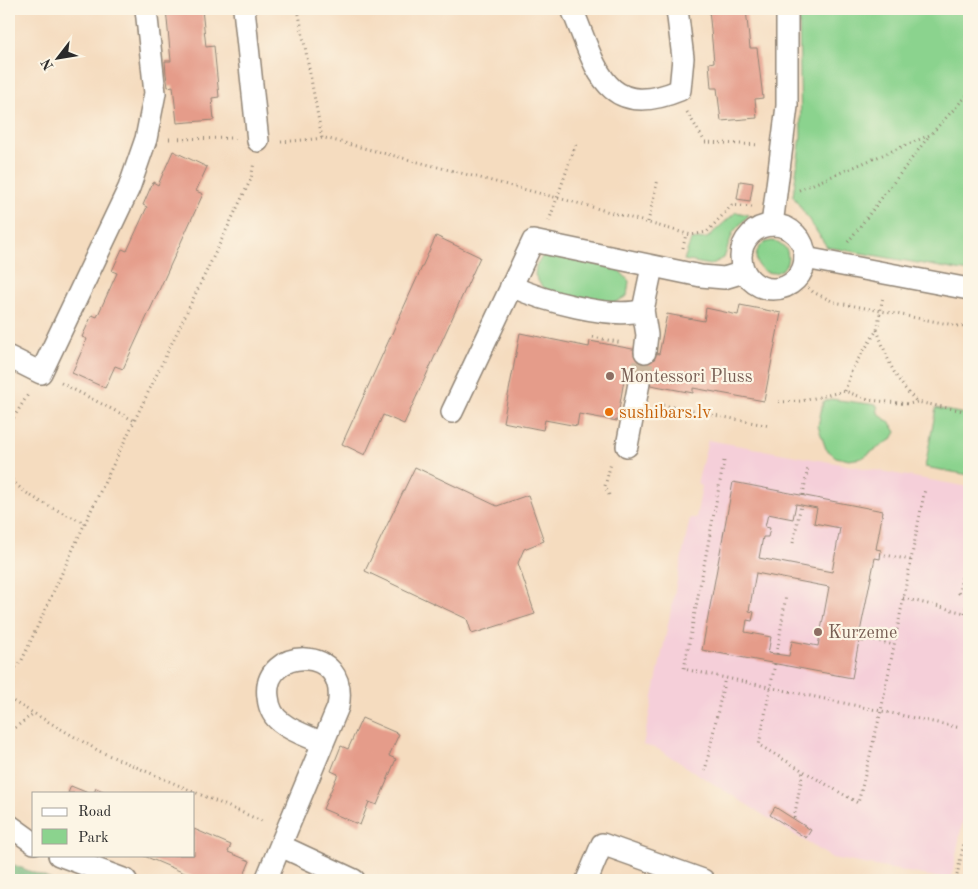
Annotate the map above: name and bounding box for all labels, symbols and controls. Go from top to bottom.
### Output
north arrow [32,32,82,82]
text: N [39,56,56,72]
place label: Montessori Pluss [620,368,753,386]
marker: Montessori Pluss [604,370,616,382]
place label: sushibars.lv [619,404,712,422]
marker: sushibars.lv [603,406,615,418]
place label: Kurzeme [828,624,897,642]
marker: Kurzeme [812,626,824,638]
legend [32,792,195,856]
text: Road [78,805,112,820]
text: Park [78,831,109,846]

